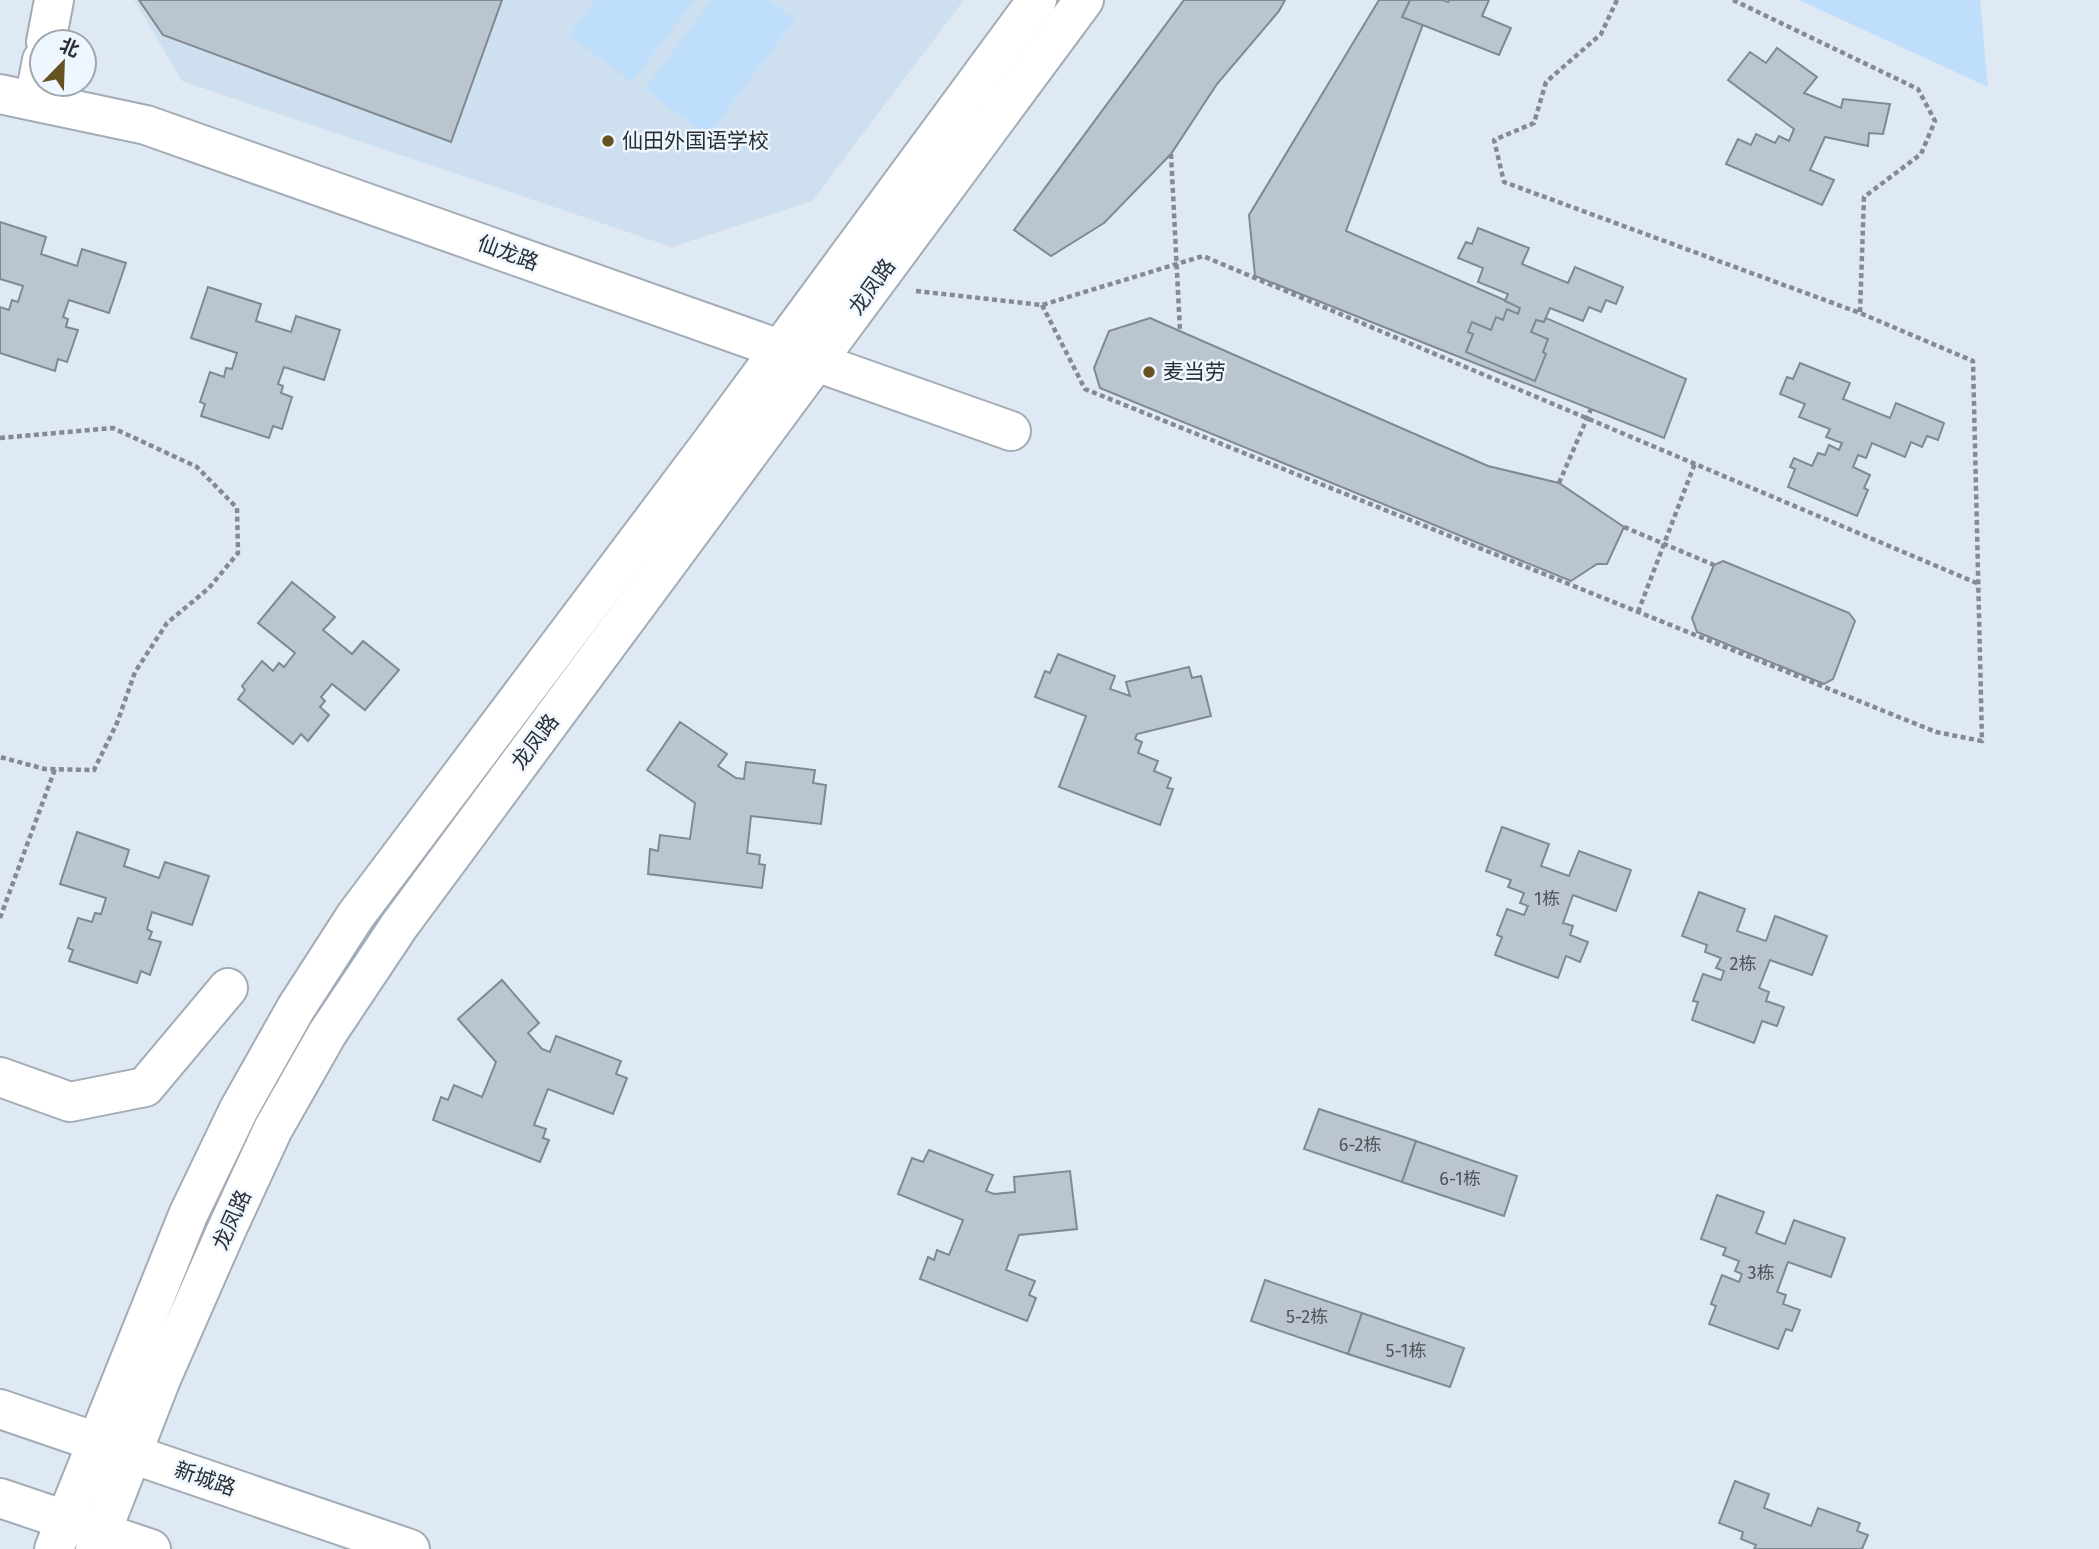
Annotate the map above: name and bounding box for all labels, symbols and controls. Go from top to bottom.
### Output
north arrow [28,28,98,98]
text: 北 [56,34,83,62]
place label: 仙田外国语学校 [622,128,769,154]
marker: 仙田外国语学校 [600,133,616,149]
street label: 仙龙路 [474,230,542,276]
street label: 龙凤路 [843,254,901,320]
place label: 麦当劳 [1163,359,1226,385]
marker: 麦当劳 [1141,364,1157,380]
street label: 龙凤路 [506,709,564,775]
house number: 1栋 [1534,888,1560,910]
house number: 2栋 [1730,953,1756,975]
house number: 6-2栋 [1339,1134,1381,1156]
house number: 6-1栋 [1439,1168,1481,1190]
street label: 龙凤路 [207,1186,257,1254]
house number: 3栋 [1748,1262,1774,1284]
house number: 5-2栋 [1286,1306,1328,1328]
house number: 5-1栋 [1386,1340,1426,1362]
street label: 新城路 [171,1456,239,1502]

